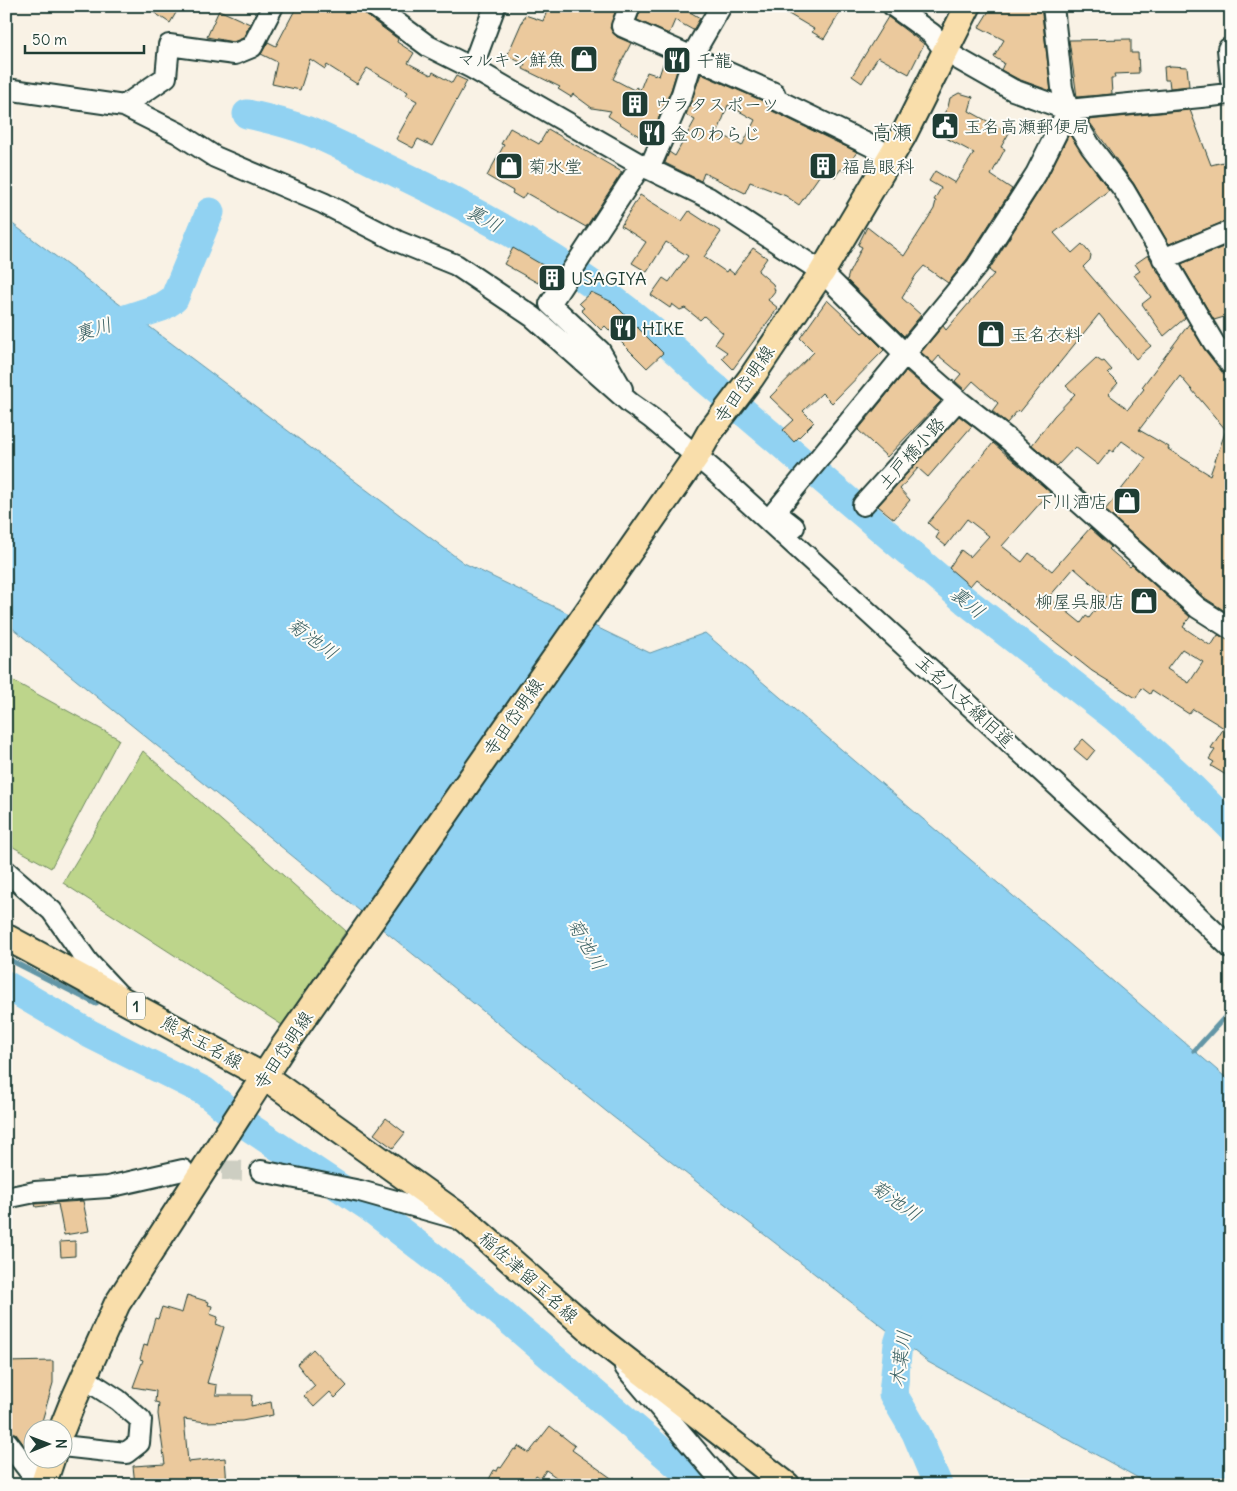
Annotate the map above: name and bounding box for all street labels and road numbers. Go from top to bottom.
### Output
street label: 寺田岱明線 [709,341,779,427]
street label: 土戸橋小路 [872,412,950,494]
street label: 玉名八女線旧道 [911,650,1019,752]
street label: 寺田岱明線 [478,674,548,760]
road number: 1 [127,992,145,1019]
street label: 寺田岱明線 [248,1006,318,1094]
street label: 熊本玉名線 [157,1010,247,1074]
street label: 稲佐津留玉名線 [474,1226,584,1328]

